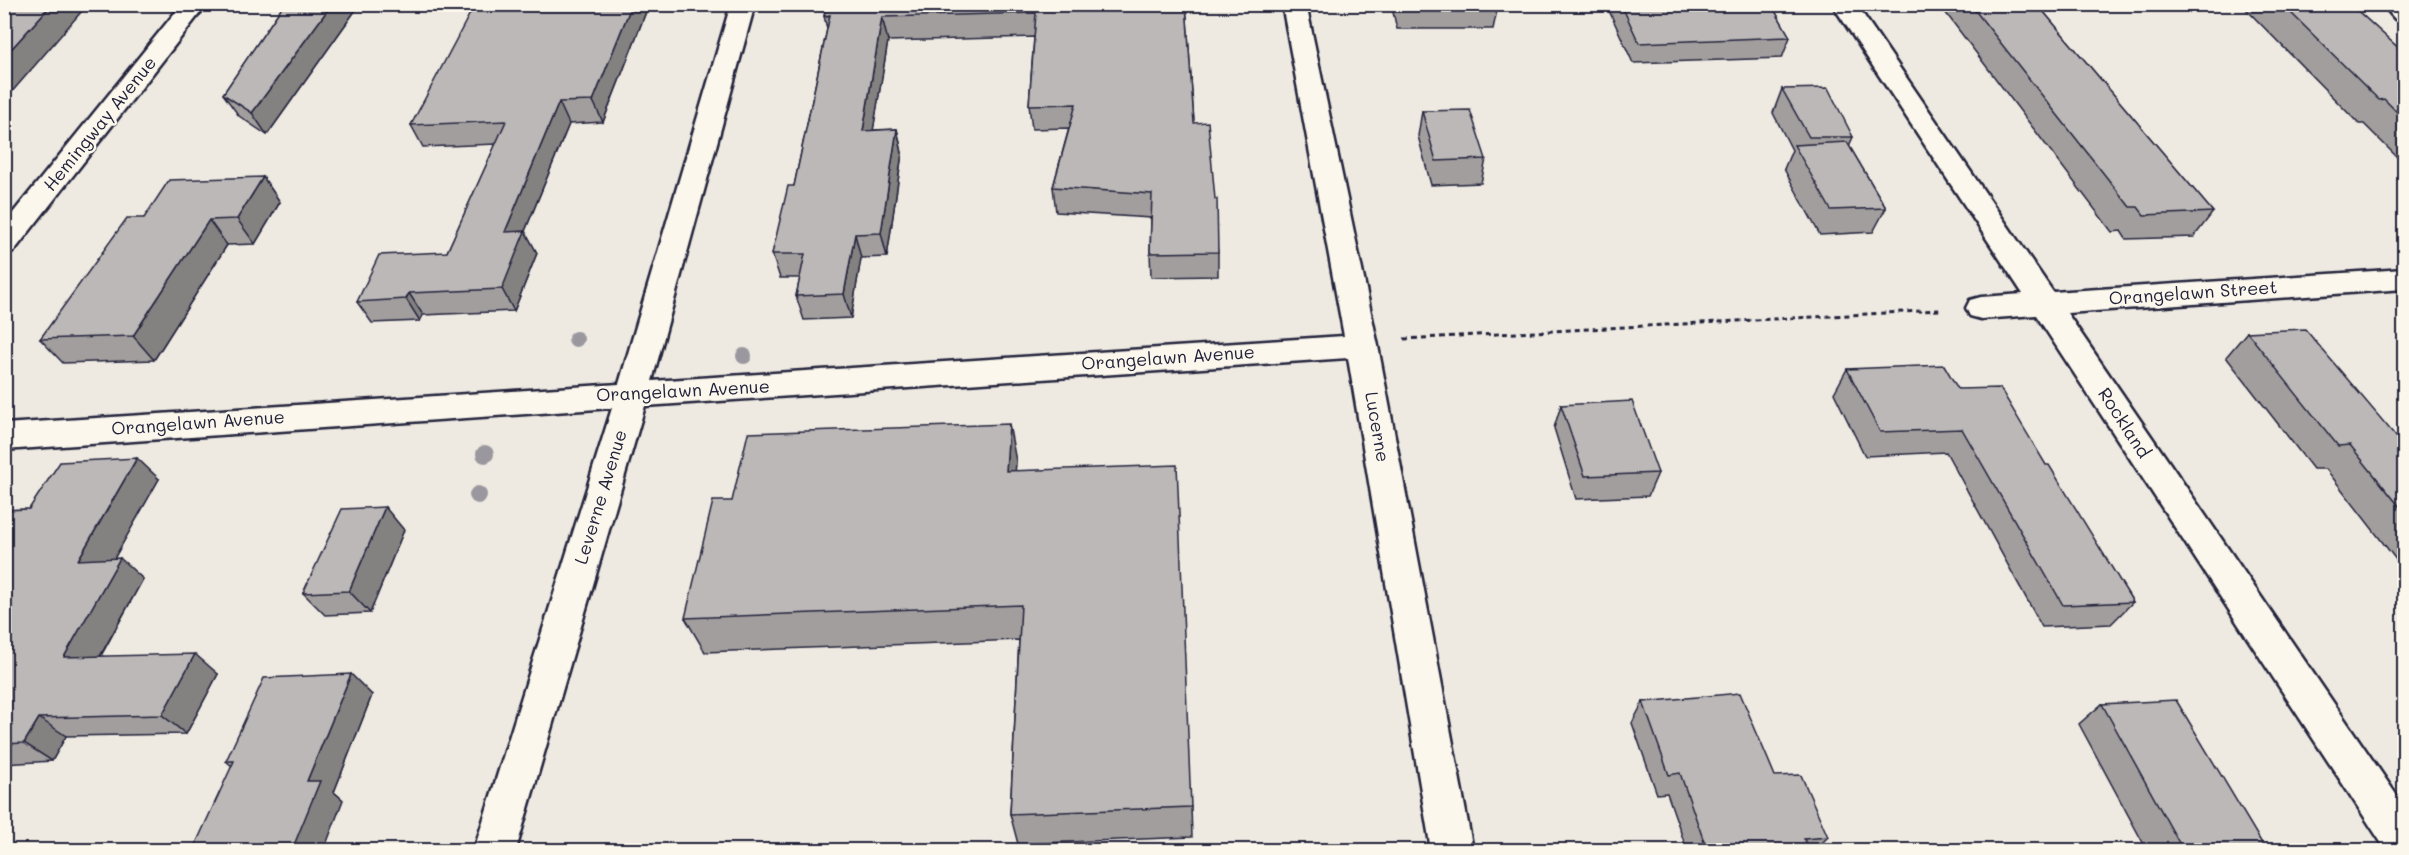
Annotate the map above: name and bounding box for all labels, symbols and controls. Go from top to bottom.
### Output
street label: Hemingway Avenue [37,51,161,196]
street label: Orangelawn Street [2108,274,2278,310]
street label: Orangelawn Avenue [1080,339,1255,375]
street label: Orangelawn Avenue [596,373,770,407]
street label: Rockland [2093,383,2157,462]
street label: Lucerne [1360,390,1396,464]
street label: Orangelawn Avenue [110,404,285,440]
street label: Leverne Avenue [568,427,632,567]

